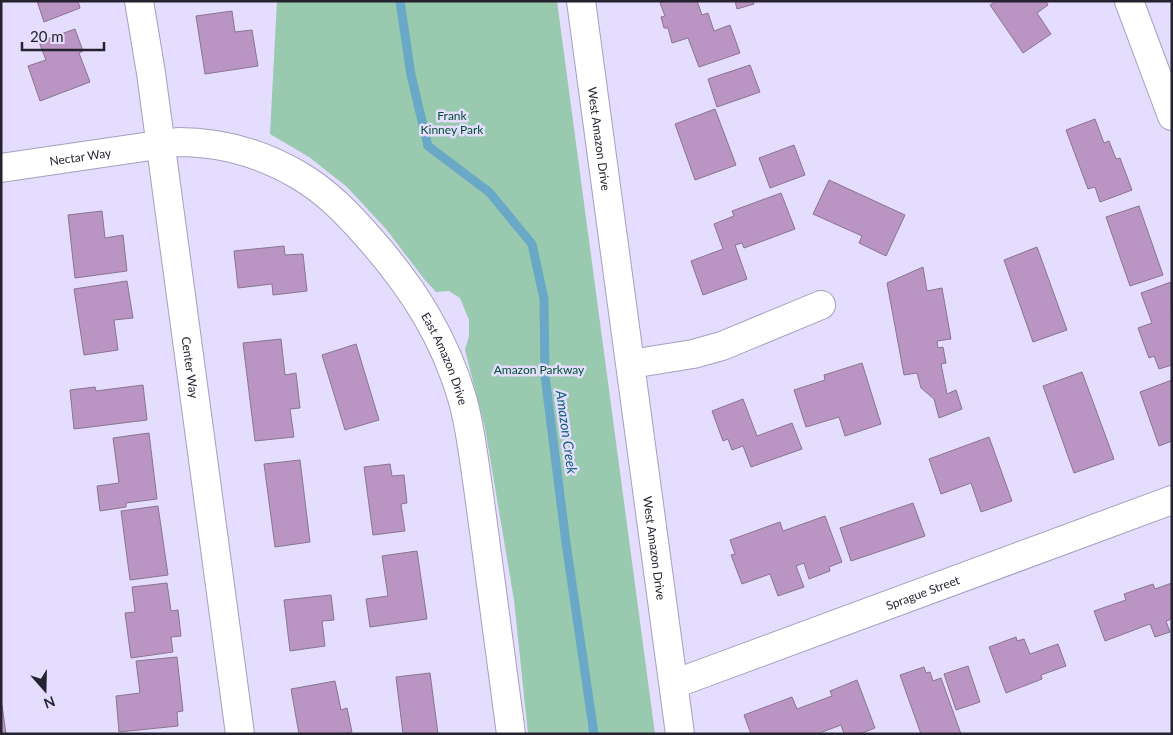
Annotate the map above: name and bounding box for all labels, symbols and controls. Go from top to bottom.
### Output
scale bar [22,20,105,52]
text: 20 m [30,27,64,45]
street label: West Amazon Drive [585,86,614,192]
park label: Frank Kinney Park [421,108,484,137]
street label: Nectar Way [48,144,113,168]
street label: East Amazon Drive [419,310,471,407]
street label: Center Way [179,335,202,400]
park label: Amazon Parkway [494,362,585,377]
water label: Amazon Creek [553,388,581,475]
street label: West Amazon Drive [640,495,669,601]
street label: Sprague Street [884,571,962,613]
north arrow [20,665,70,715]
text: N [42,693,58,713]

